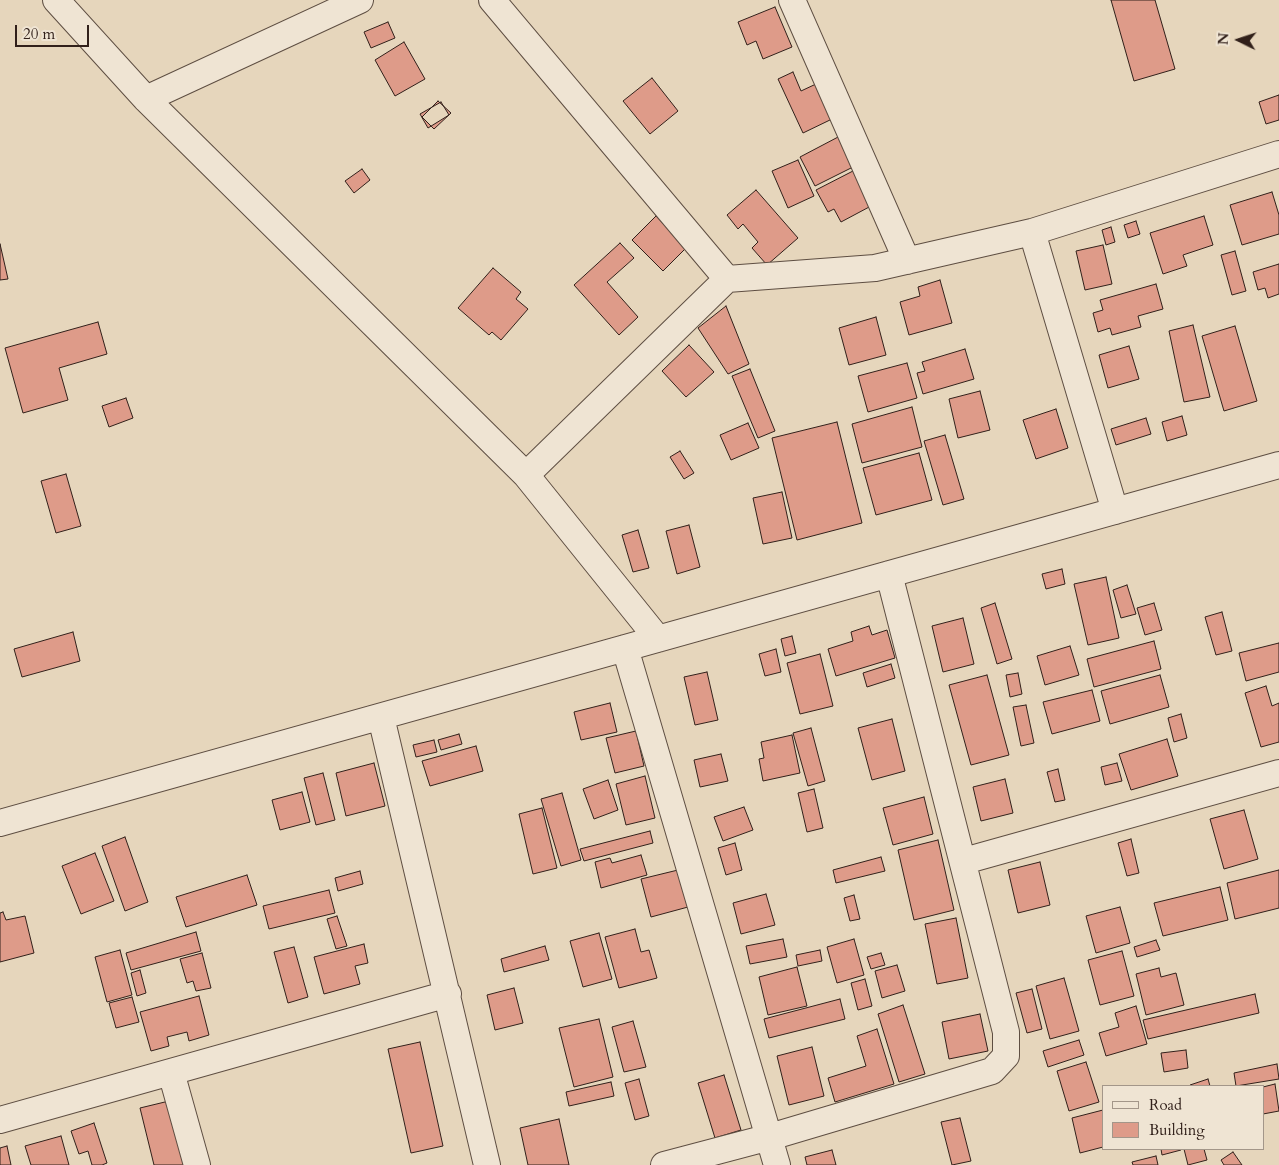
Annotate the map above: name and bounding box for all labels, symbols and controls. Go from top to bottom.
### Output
scale bar [18,15,91,47]
north arrow [1214,15,1264,65]
text: 20 m [23,24,55,44]
text: N [1214,32,1233,46]
legend [1102,1085,1264,1150]
text: Road [1149,1095,1182,1115]
text: Building [1149,1120,1205,1140]

